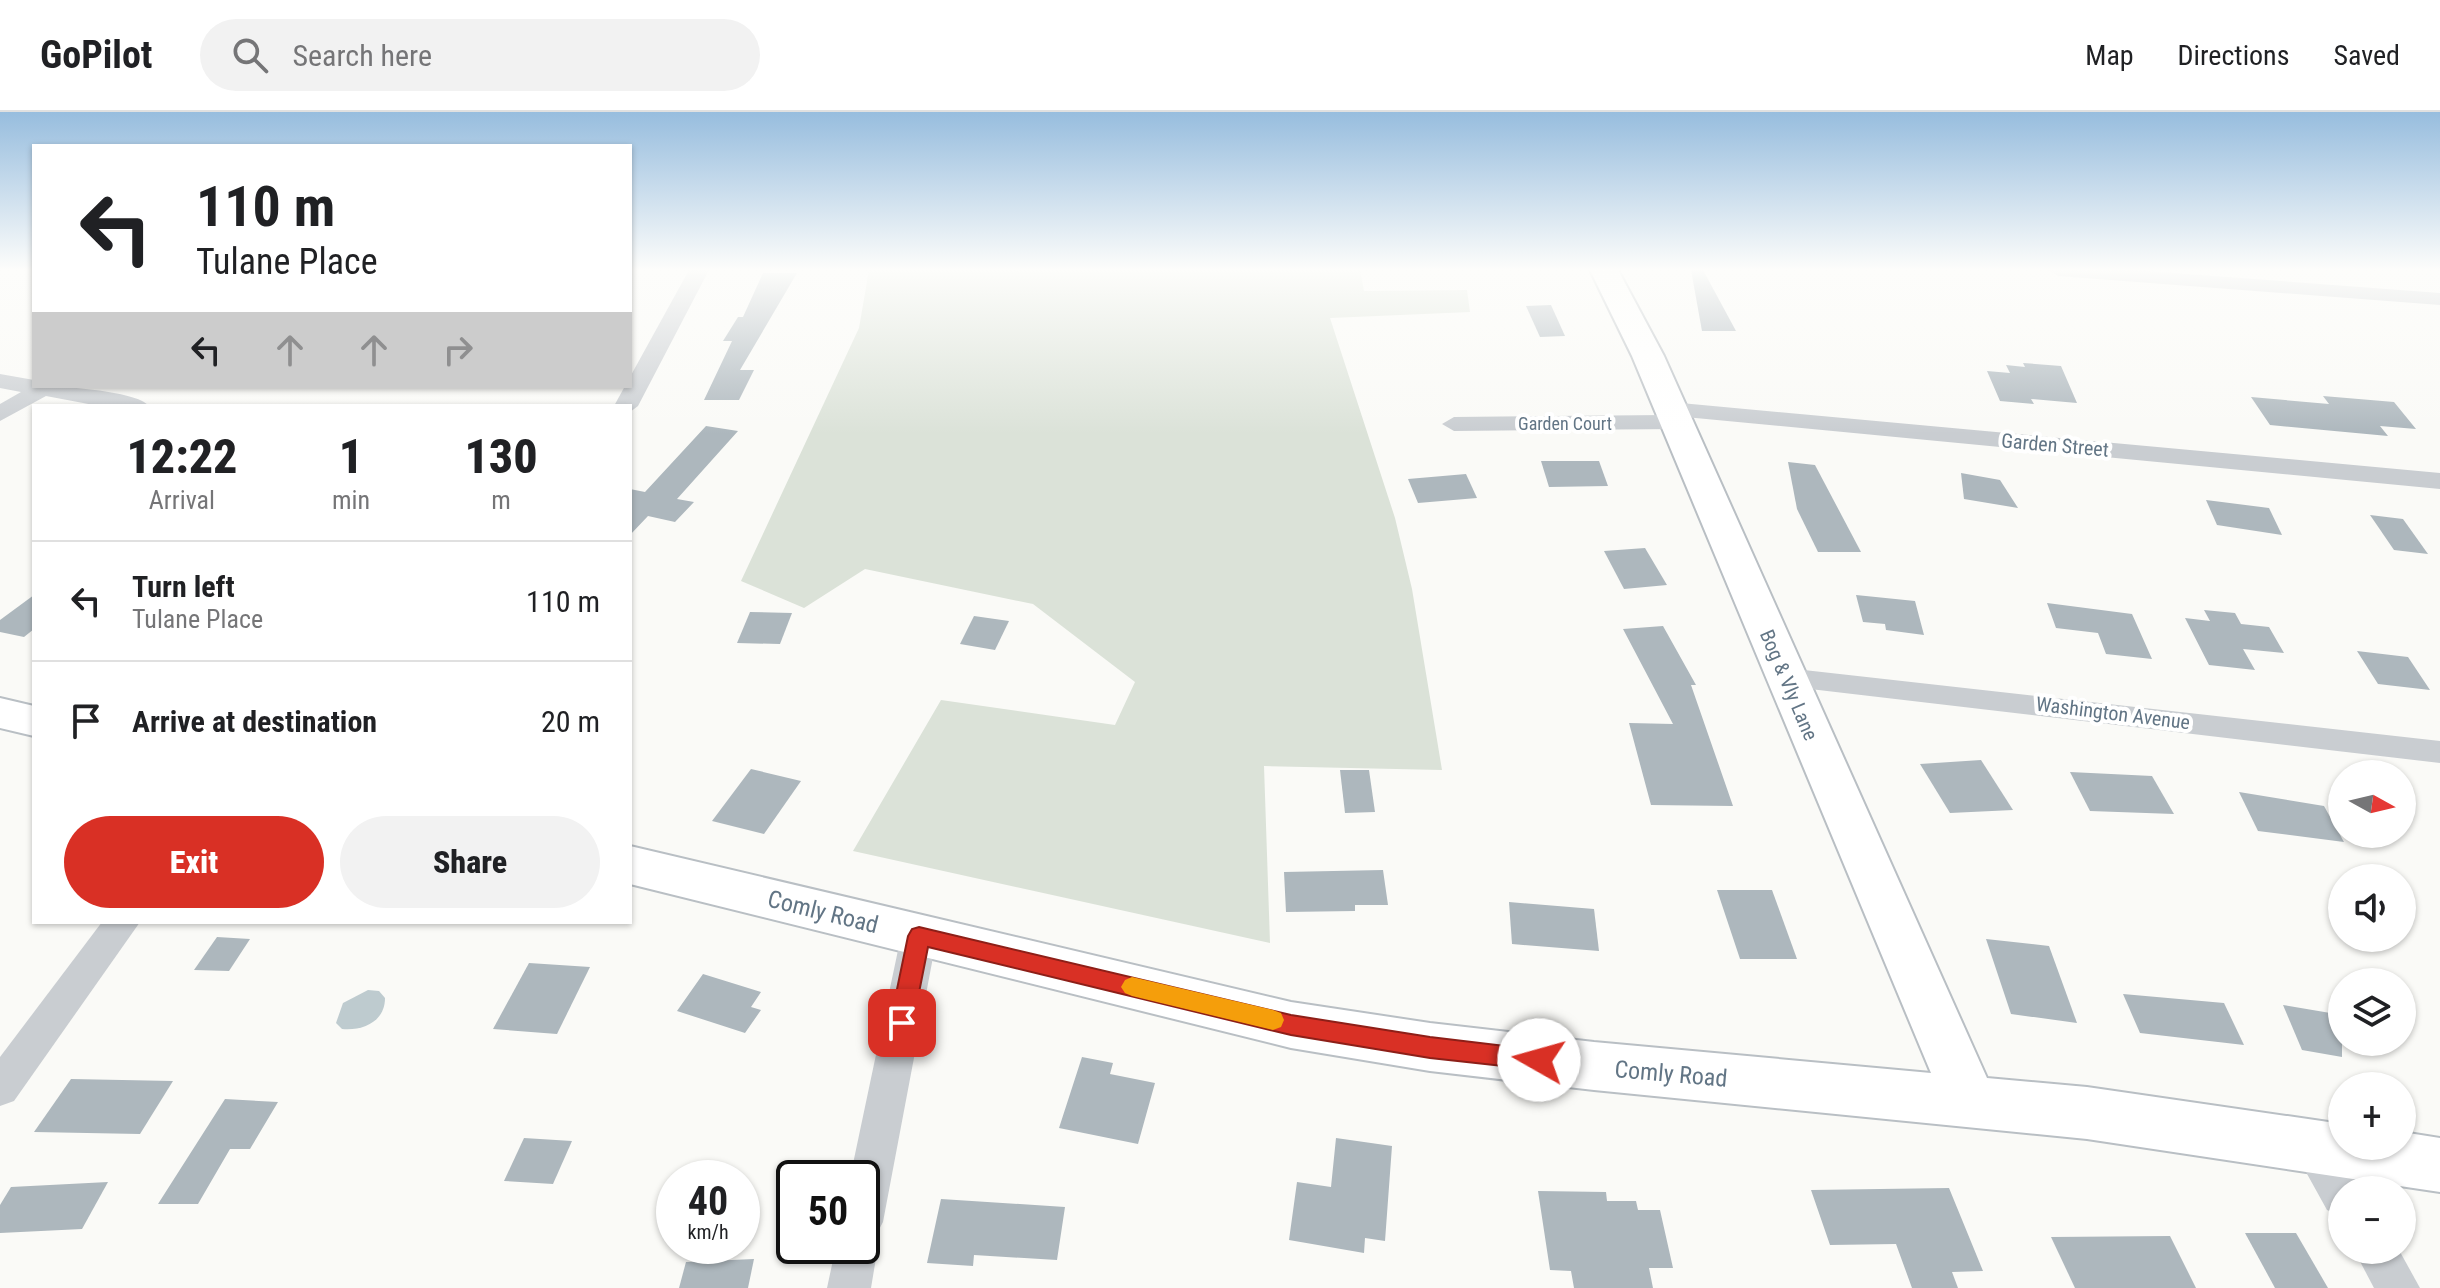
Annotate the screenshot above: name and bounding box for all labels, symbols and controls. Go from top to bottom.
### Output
search box [200,19,760,91]
text: GoPilot [40,33,152,77]
icon: search [228,33,272,77]
text: Search here [292,38,432,73]
text: Map [2085,39,2134,72]
text: Directions [2178,39,2289,72]
text: Saved [2333,39,2400,72]
text: 110 m [196,174,335,240]
icon: left [64,176,168,280]
text: Tulane Place [196,241,378,283]
icon: left [184,328,228,372]
icon: ahead [268,328,312,372]
icon: ahead [352,328,396,372]
icon: right [436,328,480,372]
street label: Garden Court [1518,413,1612,434]
text: 12:22 [126,428,238,485]
text: 1 [339,428,363,485]
text: 130 [464,428,538,485]
street label: Garden Street [2000,428,2110,462]
text: Arrival [149,485,215,515]
text: min [332,485,370,515]
text: m [491,485,511,515]
text: Turn left [132,569,235,604]
icon: left [64,579,108,623]
text: 110 m [526,584,600,619]
text: Tulane Place [132,604,263,634]
street label: Bog & Vly Lane [1755,626,1823,744]
street label: Washington Avenue [2035,692,2191,734]
icon: arrive [64,699,108,743]
text: Arrive at destination [132,704,377,739]
text: 20 m [541,704,600,739]
north arrow [2328,760,2416,848]
map controls [2328,760,2416,1264]
button: Exit [64,816,324,908]
button: Share [340,816,600,908]
button: sound [2328,864,2416,952]
street label: Comly Road [765,885,881,939]
button: layers [2328,968,2416,1056]
pin [868,989,936,1057]
icon: arrive [880,1001,924,1045]
position arrow [1497,1018,1581,1102]
street label: Comly Road [1614,1055,1728,1093]
button: + [2328,1072,2416,1160]
speed limit sign: 50 [776,1160,880,1264]
button: − [2328,1176,2416,1264]
text: 40 [688,1178,728,1225]
text: km/h [687,1220,729,1244]

